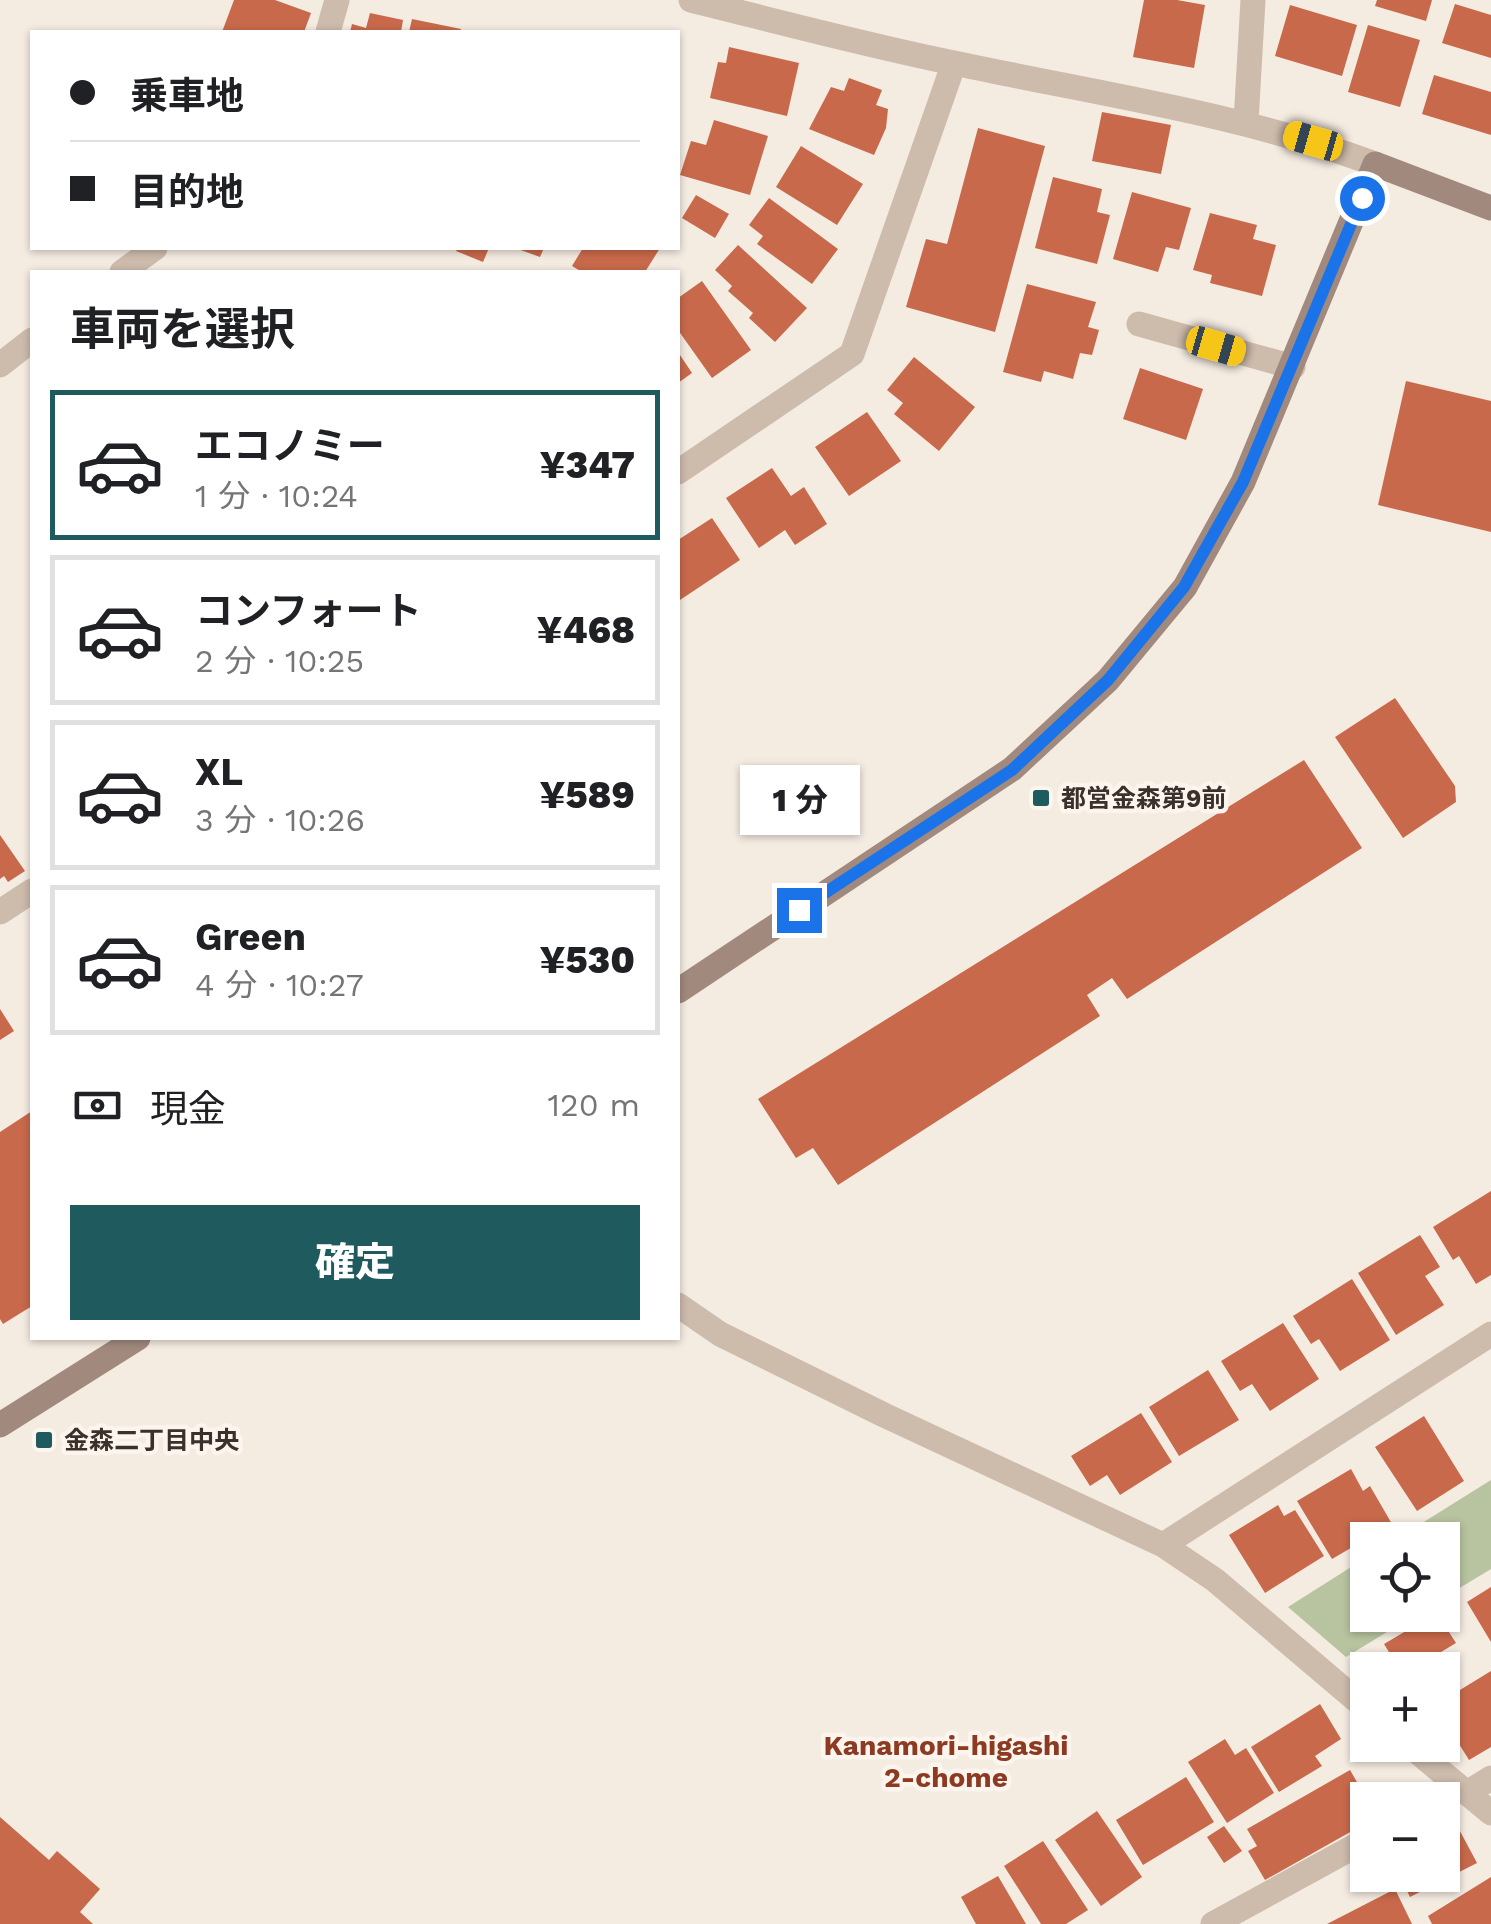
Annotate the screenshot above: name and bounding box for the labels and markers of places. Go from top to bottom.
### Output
place label: 都営金森第9前 [1061,784,1226,813]
marker: 都営金森第9前 [1030,787,1052,809]
place label: 金森二丁目中央 [64,1426,239,1455]
marker: 金森二丁目中央 [33,1429,55,1451]

